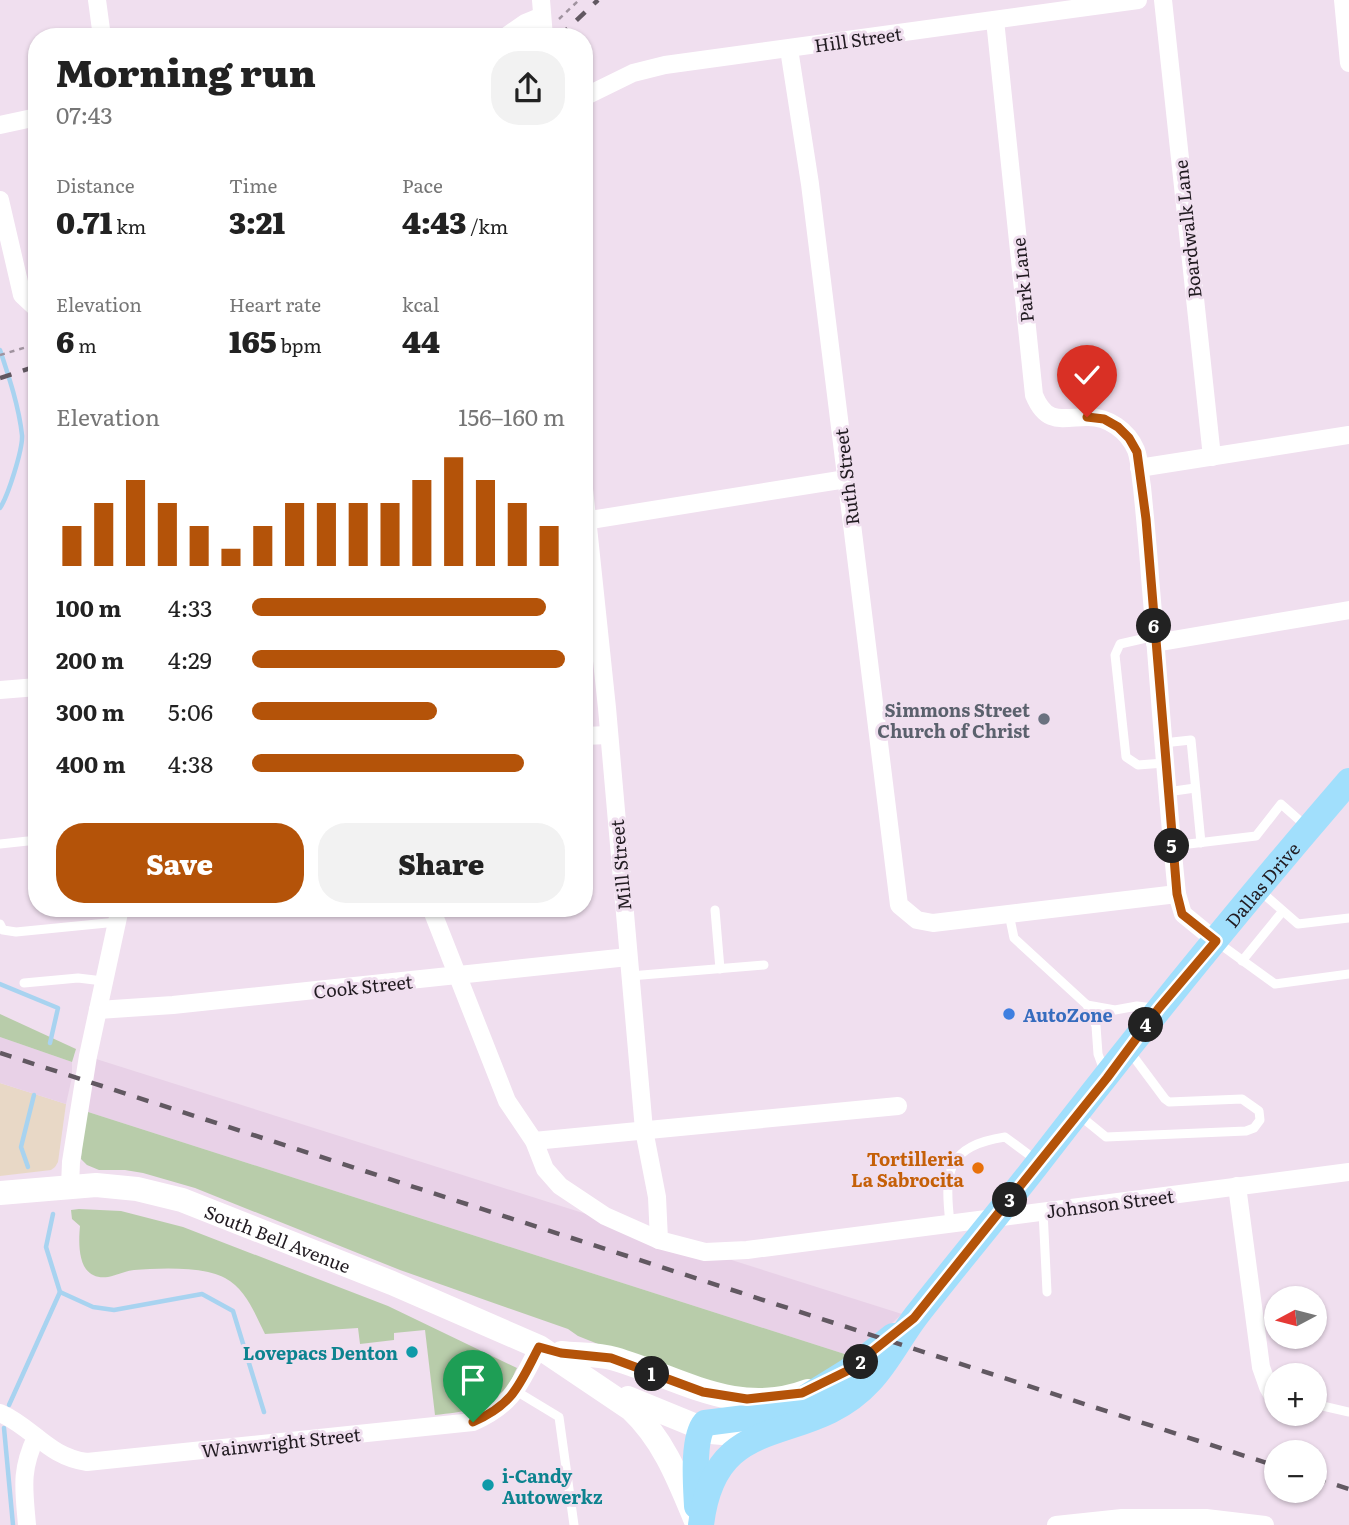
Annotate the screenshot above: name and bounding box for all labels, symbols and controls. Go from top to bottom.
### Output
street label: Hill Street [812,19,904,59]
text: Morning run [56,42,316,99]
button: share [491,51,565,125]
text: 07:43 [56,97,113,131]
street label: Boardwalk Lane [1166,159,1208,299]
text: Distance [56,171,135,199]
text: Time [229,171,277,199]
text: Pace [402,171,443,199]
text: 0.71 [56,199,112,243]
text: 3:21 [229,199,285,243]
text: 4:43 [402,199,466,243]
text: km [112,212,146,240]
text: /km [466,212,508,240]
street label: Park Lane [1004,236,1040,324]
text: Elevation [56,290,142,318]
text: Heart rate [229,290,321,318]
text: kcal [402,290,439,318]
text: 6 [56,318,74,362]
text: 165 [229,318,277,362]
text: 44 [402,318,440,362]
text: m [74,331,97,359]
text: bpm [277,331,322,359]
pin [1057,345,1117,417]
icon: check [1068,356,1106,394]
text: Elevation [56,399,160,433]
text: 156–160 m [458,399,565,433]
street label: Ruth Street [827,426,865,527]
text: 100 m [56,590,121,624]
text: 4:33 [168,590,212,624]
pin: 6 [1136,608,1172,644]
text: 6 [1148,611,1159,639]
text: 200 m [56,642,124,676]
text: 4:29 [168,642,212,676]
text: 300 m [56,694,125,728]
text: 5:06 [168,694,213,728]
place label: Simmons Street Church of Christ [877,696,1030,744]
marker: Simmons Street Church of Christ [1036,711,1052,727]
text: 400 m [56,746,126,780]
text: 4:38 [168,746,213,780]
street label: Mill Street [603,818,637,912]
button: Save [56,823,304,903]
button: Share [318,823,565,903]
pin: 5 [1154,828,1190,864]
text: 5 [1166,831,1177,859]
street label: Dallas Drive [1218,835,1305,933]
street label: Cook Street [312,967,415,1005]
place label: AutoZone [1023,1001,1113,1028]
marker: AutoZone [1001,1006,1017,1022]
pin: 4 [1128,1007,1164,1042]
text: 4 [1140,1010,1151,1038]
place label: Tortilleria La Sabrocita [851,1145,965,1193]
marker: Tortilleria La Sabrocita [970,1160,986,1176]
pin: 3 [992,1182,1028,1218]
street label: Johnson Street [1045,1182,1176,1224]
text: 3 [1004,1185,1015,1213]
street label: South Bell Avenue [201,1197,355,1279]
north arrow [1264,1286,1326,1349]
map controls [1264,1286,1327,1503]
place label: Lovepacs Denton [243,1339,398,1366]
marker: Lovepacs Denton [404,1344,420,1360]
pin: 2 [844,1344,878,1380]
text: 2 [855,1347,866,1375]
pin [443,1350,503,1422]
pin: 1 [634,1356,670,1392]
text: 1 [648,1359,655,1387]
icon: arrive [454,1361,492,1399]
button: + [1264,1363,1327,1426]
street label: Wainwright Street [200,1420,363,1464]
button: − [1264,1440,1327,1503]
place label: i-Candy Autowerkz [502,1462,603,1510]
marker: i-Candy Autowerkz [480,1477,496,1493]

